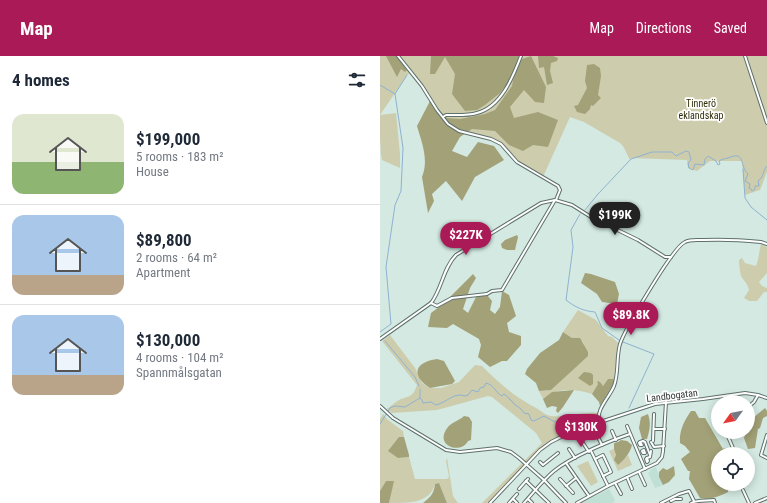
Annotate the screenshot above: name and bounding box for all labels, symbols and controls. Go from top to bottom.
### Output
text: Map [20,17,53,40]
text: Map [590,20,614,36]
text: Directions [636,20,692,36]
text: Saved [714,20,747,36]
icon: filters [346,69,368,91]
text: 4 homes [12,70,70,90]
park label: Tinnerö eklandskap [679,98,724,121]
text: $199,000 [136,129,200,149]
icon: home [44,130,92,178]
text: 5 rooms · 183 m² [136,149,223,164]
text: House [136,164,169,179]
pin: $199K [587,202,643,236]
text: $199K [598,207,632,222]
pin: $227K [438,222,494,256]
text: $227K [449,227,483,242]
text: $89,800 [136,230,192,250]
icon: home [44,231,92,279]
text: 2 rooms · 64 m² [136,250,217,265]
text: Apartment [136,265,190,280]
pin: $89.8K [598,302,664,336]
text: $89.8K [612,307,650,322]
text: $130,000 [136,330,200,350]
icon: home [44,331,92,379]
text: 4 rooms · 104 m² [136,350,223,365]
text: Spannmålsgatan [136,365,222,380]
street label: Landbogatan [646,387,698,404]
north arrow [711,395,755,439]
map controls [711,395,755,491]
pin: $130K [553,414,609,448]
text: $130K [564,419,598,434]
button: locate [711,447,755,491]

